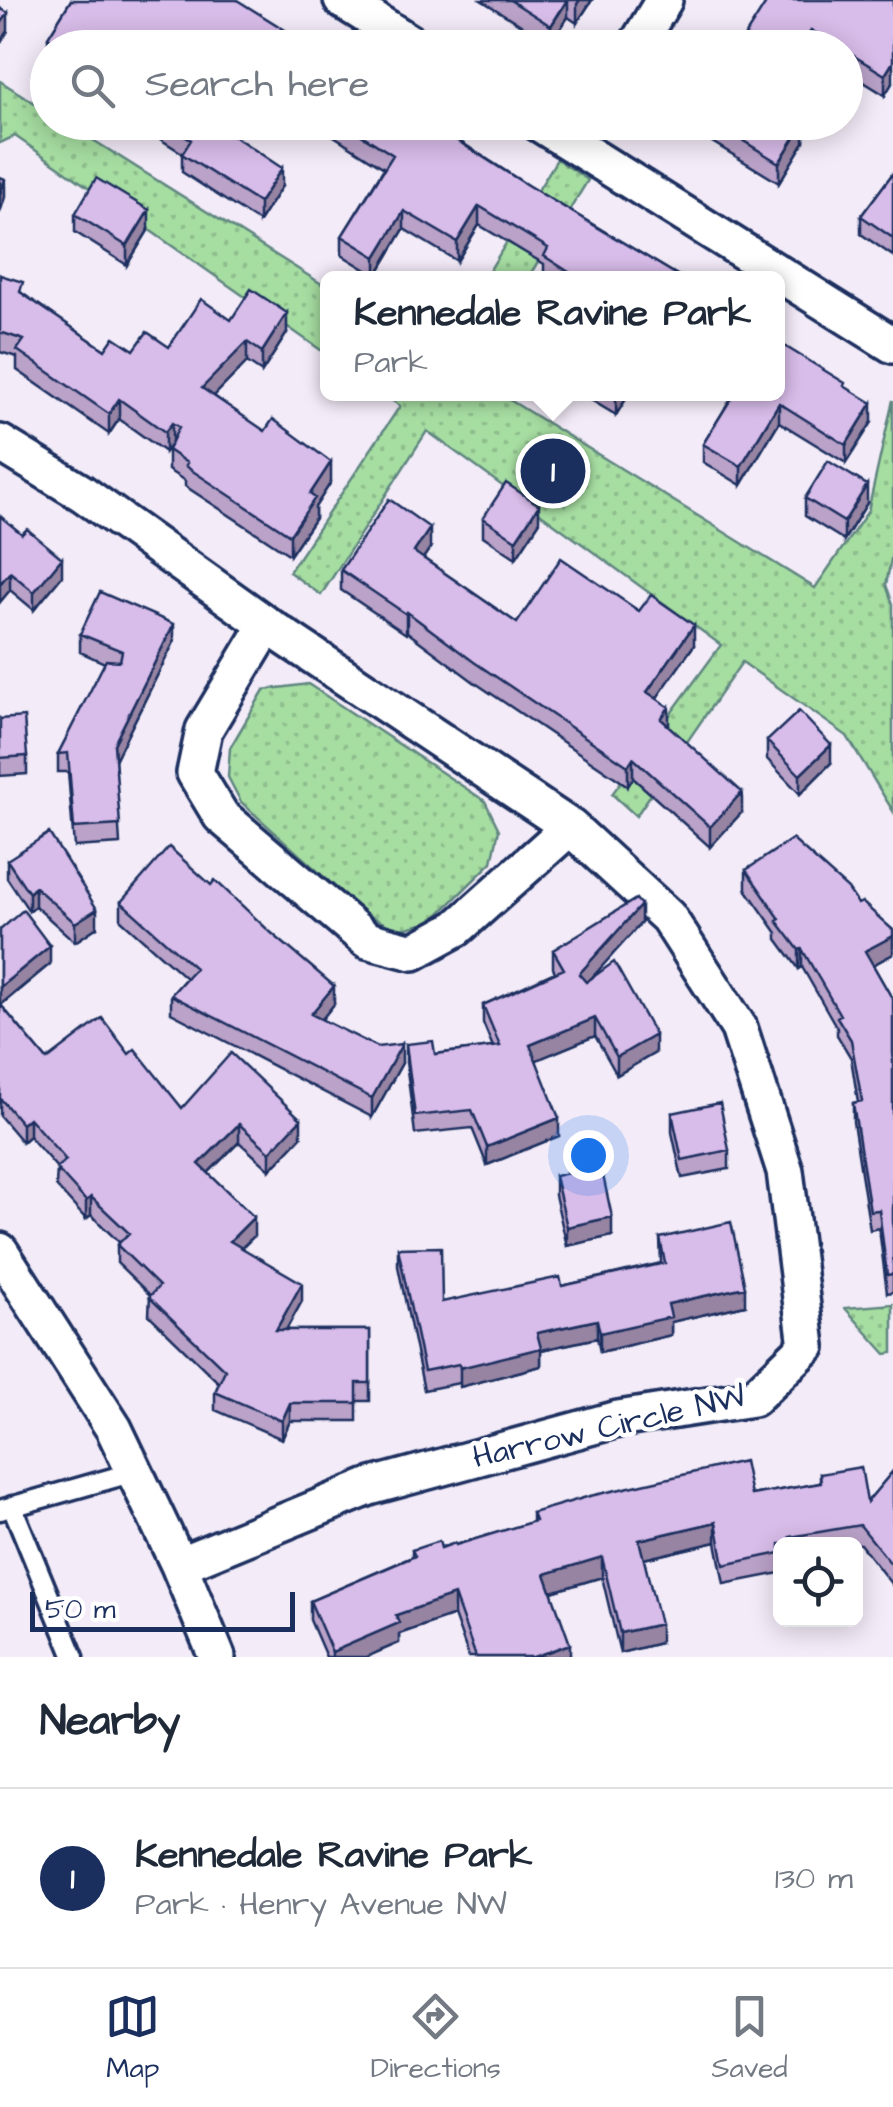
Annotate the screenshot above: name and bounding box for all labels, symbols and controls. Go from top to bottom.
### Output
search box [30,30,863,140]
icon: search [65,58,120,113]
text: Search here [145,59,369,111]
popup [320,271,785,401]
text: Kennedale Ravine Park [354,288,751,340]
text: Park [354,340,428,385]
pin: 1 [520,434,586,508]
your location [563,1130,614,1181]
street label: Harrow Circle NW [468,1374,750,1480]
map controls [773,1537,863,1627]
button: locate [773,1537,863,1627]
scale bar [30,1587,295,1632]
text: 50 m [45,1590,116,1629]
text: Nearby [40,1693,180,1751]
text: Kennedale Ravine Park [135,1830,532,1882]
text: 1 [70,1856,75,1901]
text: 130 m [775,1856,853,1901]
text: Park · Henry Avenue NW [135,1882,507,1927]
tab: Map [105,1989,160,2088]
tab: Directions [371,1989,501,2088]
tab: Saved [711,1989,788,2088]

